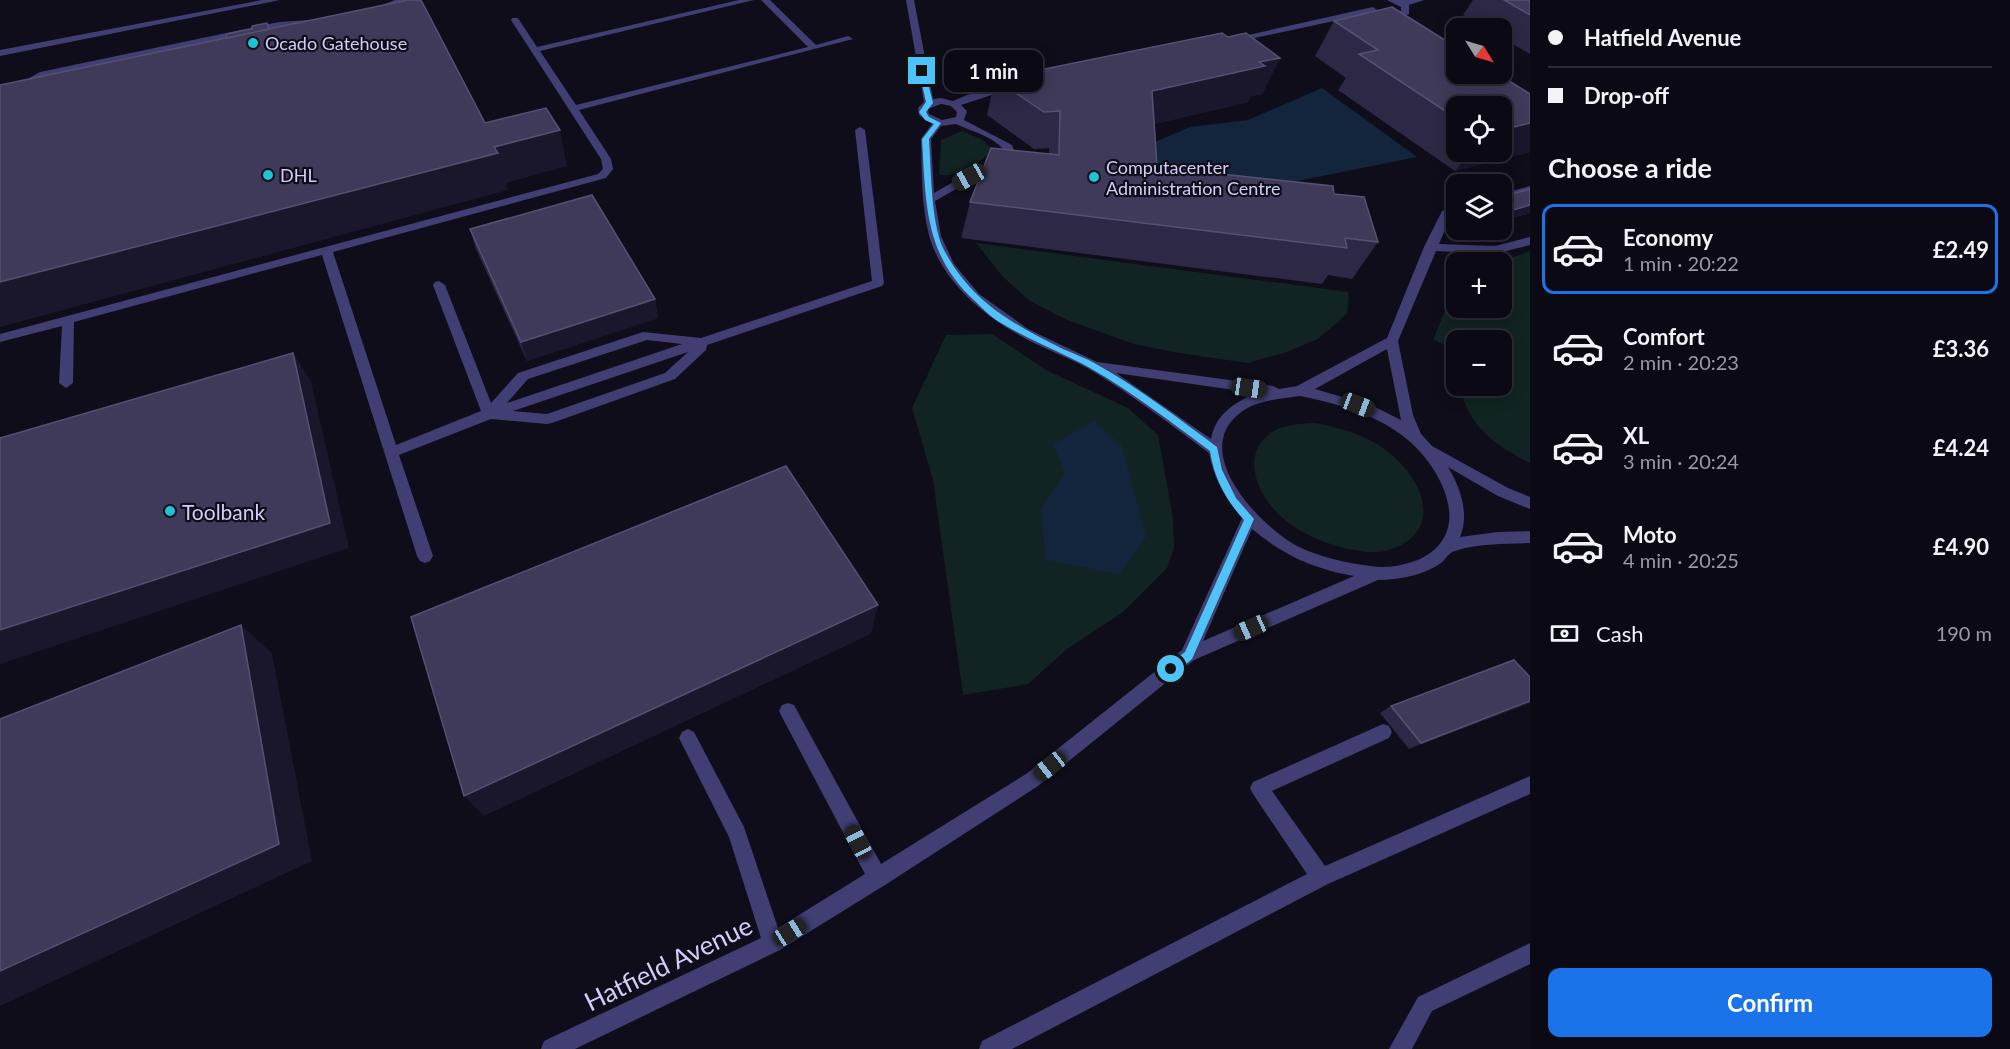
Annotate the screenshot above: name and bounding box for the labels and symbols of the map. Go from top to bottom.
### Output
north arrow [1446,18,1512,84]
place label: Ocado Gatehouse [265,32,407,54]
marker: Ocado Gatehouse [246,36,260,50]
callout: 1 min [943,50,1042,92]
route end [908,57,935,84]
place label: Computacenter Administration Centre [1106,156,1280,199]
car [949,160,989,194]
place label: DHL [280,164,317,186]
marker: DHL [261,168,275,182]
marker: Computacenter Administration Centre [1087,170,1101,184]
car [1230,377,1268,399]
car [1338,390,1378,420]
place label: Toolbank [182,499,266,524]
marker: Toolbank [163,504,177,518]
car [1231,612,1271,644]
route start [1157,655,1184,682]
car [1030,748,1070,784]
car [842,822,874,862]
street label: Hatfield Avenue [579,909,757,1017]
car [770,915,810,949]

